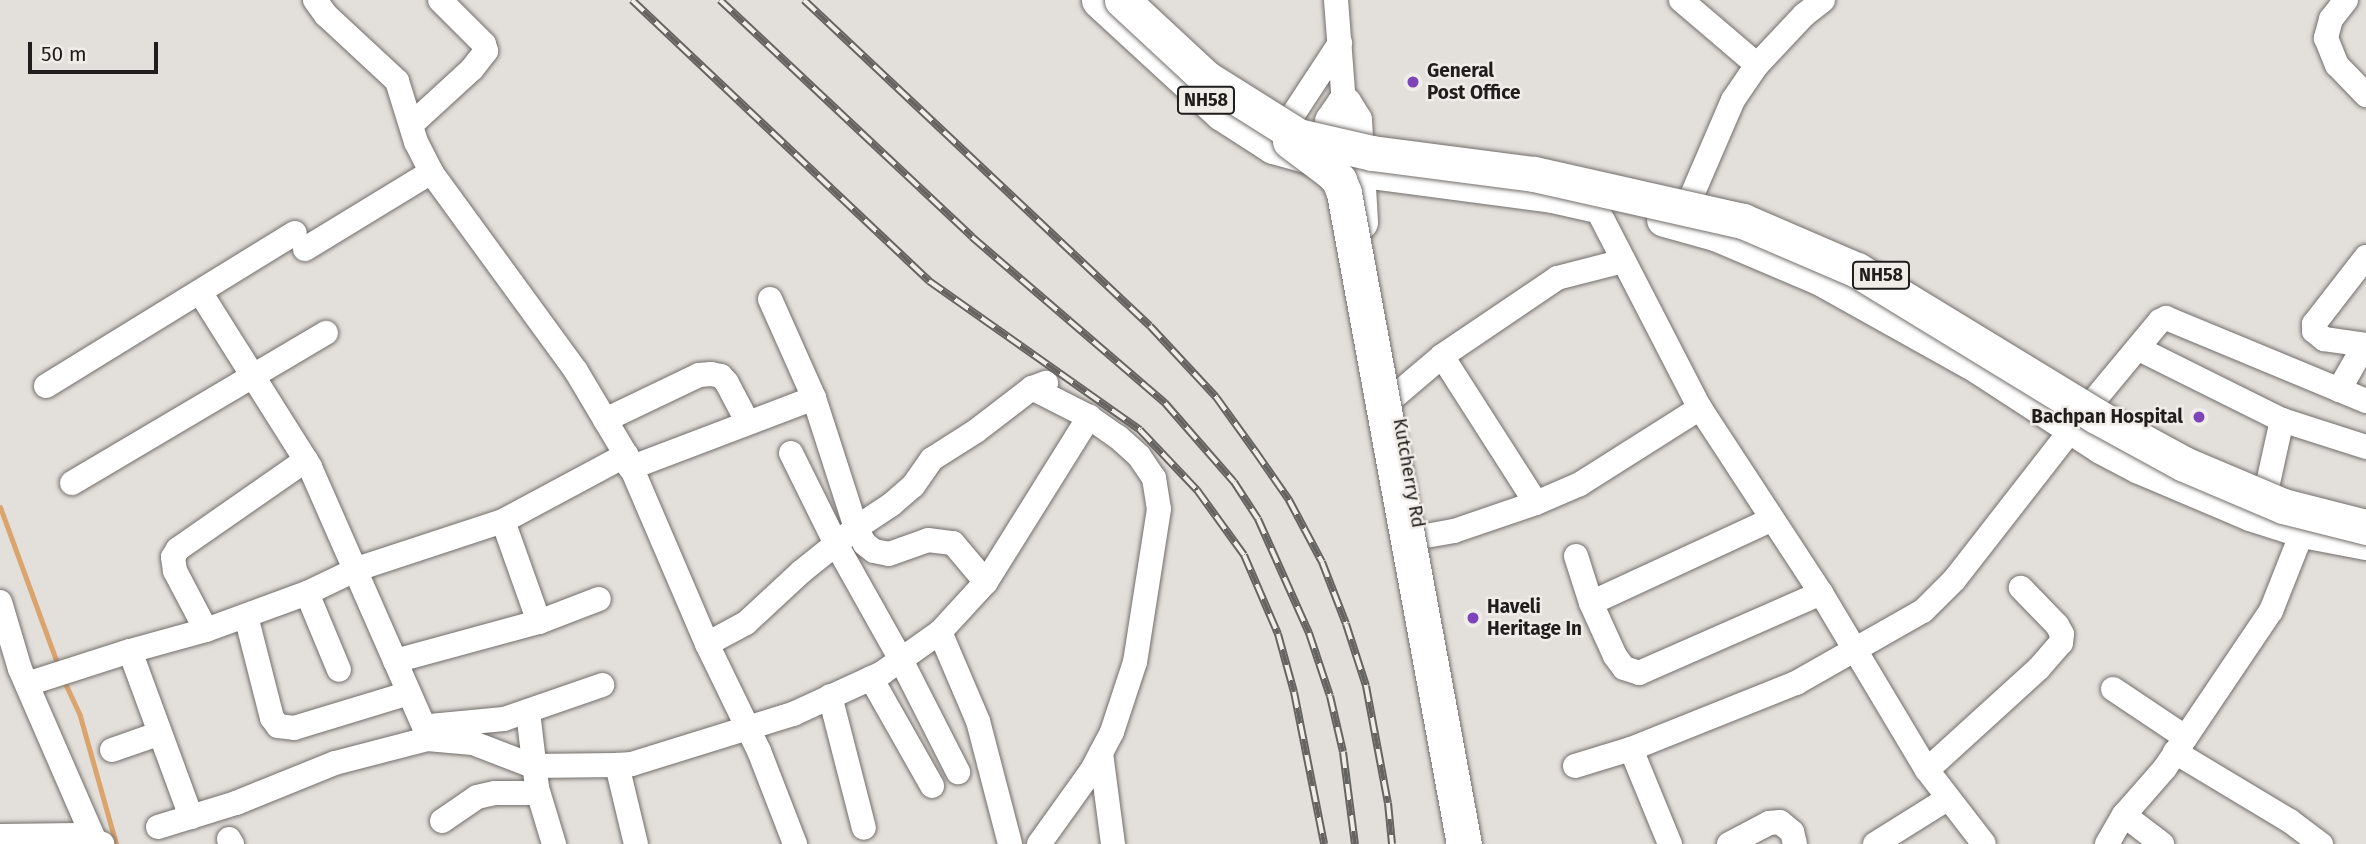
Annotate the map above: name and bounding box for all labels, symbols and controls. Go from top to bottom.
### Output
scale bar [32,28,161,72]
text: 50 m [41,41,87,67]
place label: General Post Office [1427,60,1520,104]
marker: General Post Office [1405,74,1421,90]
road number: NH58 [1176,86,1236,114]
road number: NH58 [1851,260,1911,290]
place label: Bachpan Hospital [2031,406,2183,428]
marker: Bachpan Hospital [2189,407,2209,427]
street label: Kutcherry Rd [1388,416,1430,530]
place label: Haveli Heritage In [1487,596,1582,640]
marker: Haveli Heritage In [1465,610,1481,626]

